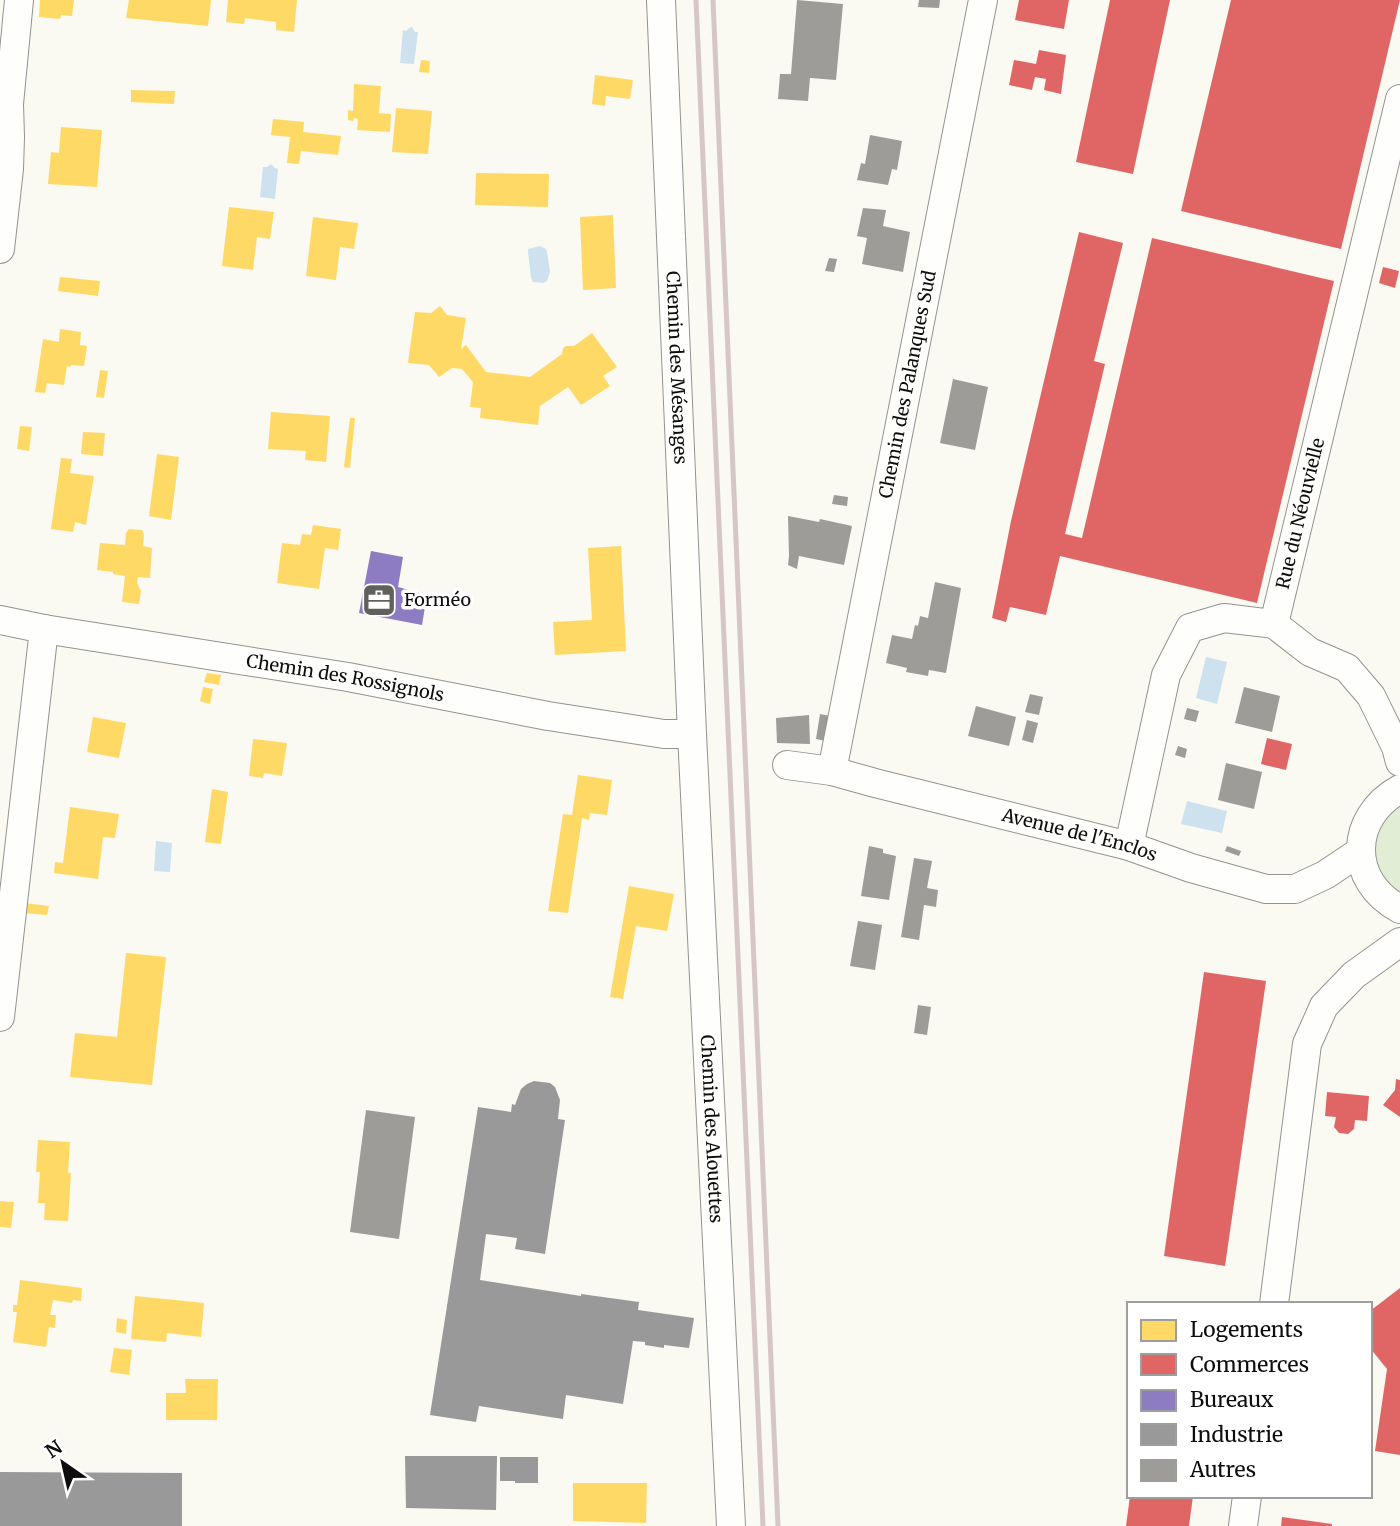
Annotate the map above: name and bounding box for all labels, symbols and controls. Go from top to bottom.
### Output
street label: Chemin des Palanques Sud [874,268,941,500]
street label: Chemin des Mésanges [661,271,693,465]
street label: Rue du Néouvielle [1271,436,1329,591]
office icon: Forméo [360,581,398,619]
place label: Forméo [404,588,471,611]
street label: Chemin des Rossignols [245,649,446,707]
street label: Avenue de l'Enclos [999,803,1160,866]
street label: Chemin des Alouettes [696,1034,728,1224]
legend [1127,1302,1372,1498]
text: Logements [1190,1316,1303,1343]
text: Commerces [1190,1351,1309,1378]
text: Bureaux [1190,1386,1274,1413]
text: Industrie [1190,1421,1283,1448]
north arrow [28,1428,98,1498]
text: N [41,1435,66,1463]
text: Autres [1189,1456,1256,1483]

